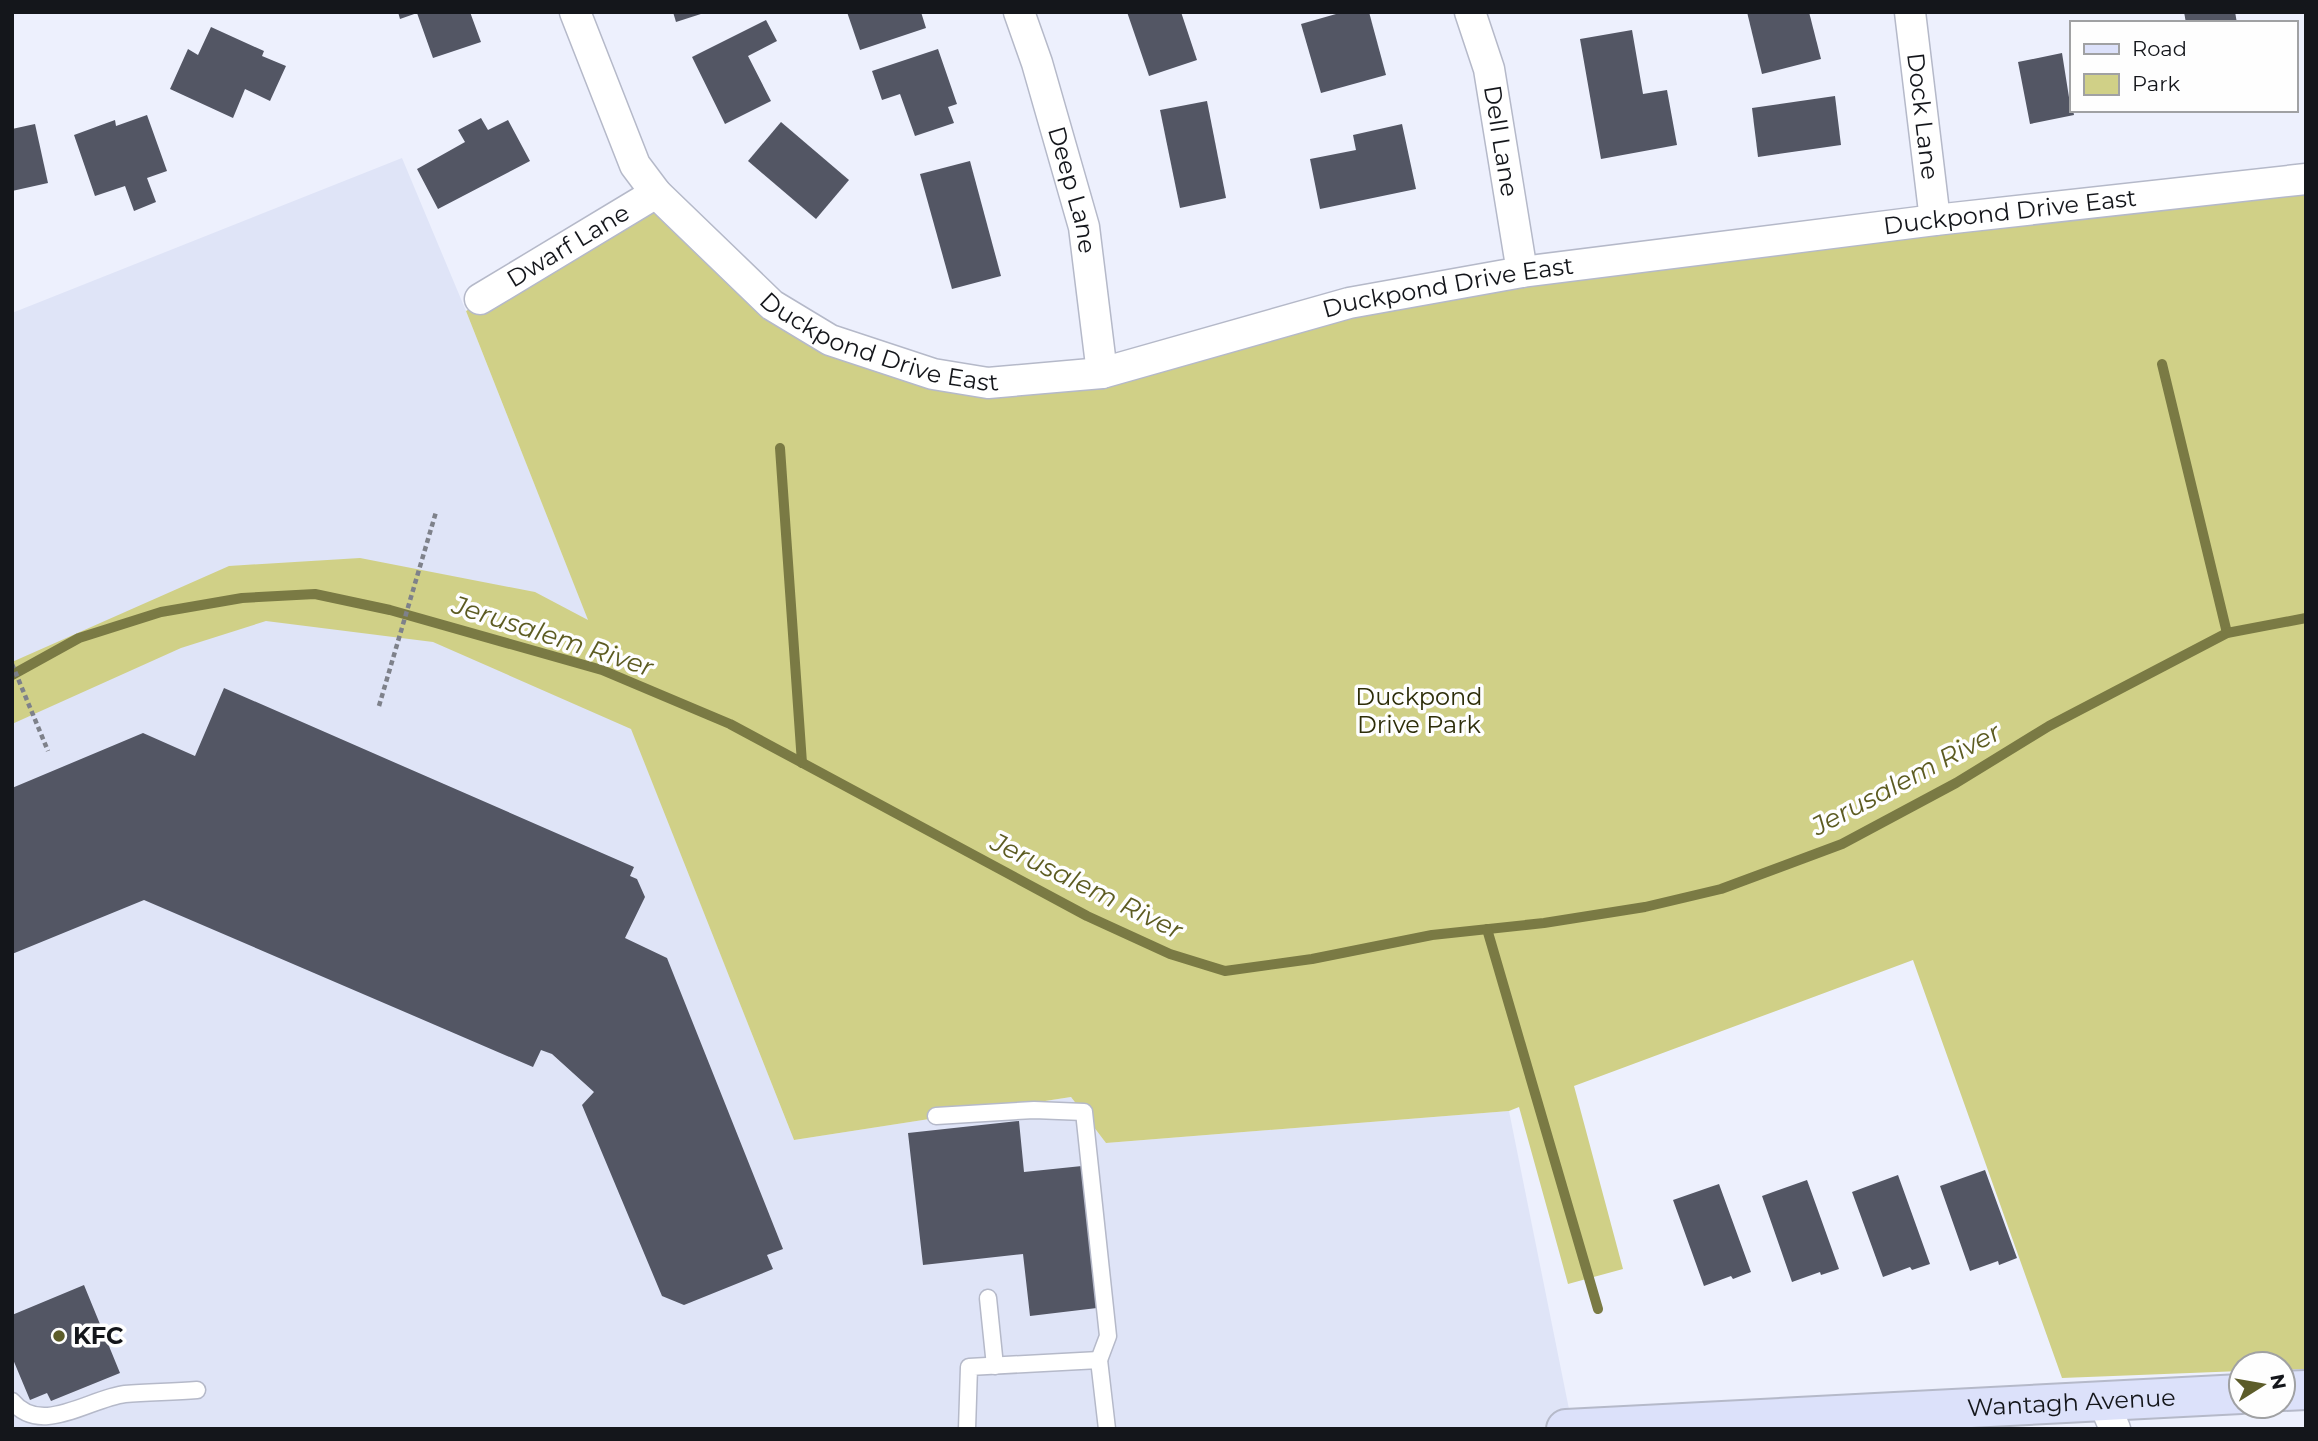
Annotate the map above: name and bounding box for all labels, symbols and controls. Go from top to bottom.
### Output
legend [2070,21,2297,112]
text: Road [2132,36,2187,61]
street label: Dock Lane [1901,51,1945,181]
text: Park [2132,71,2180,96]
street label: Dell Lane [1478,83,1525,199]
street label: Deep Lane [1042,123,1102,255]
street label: Duckpond Drive East [1882,183,2138,240]
street label: Dwarf Lane [501,197,634,293]
street label: Duckpond Drive East [1319,251,1575,324]
street label: Duckpond Drive East [754,286,1000,397]
water label: Jerusalem River [448,588,658,684]
park label: Duckpond Drive Park [1355,682,1483,739]
water label: Jerusalem River [1805,715,2006,843]
water label: Jerusalem River [985,825,1189,947]
place label: KFC [73,1321,123,1350]
marker: KFC [51,1328,67,1344]
north arrow [2227,1350,2297,1420]
text: N [2265,1372,2291,1392]
street label: Wantagh Avenue [1966,1382,2176,1422]

